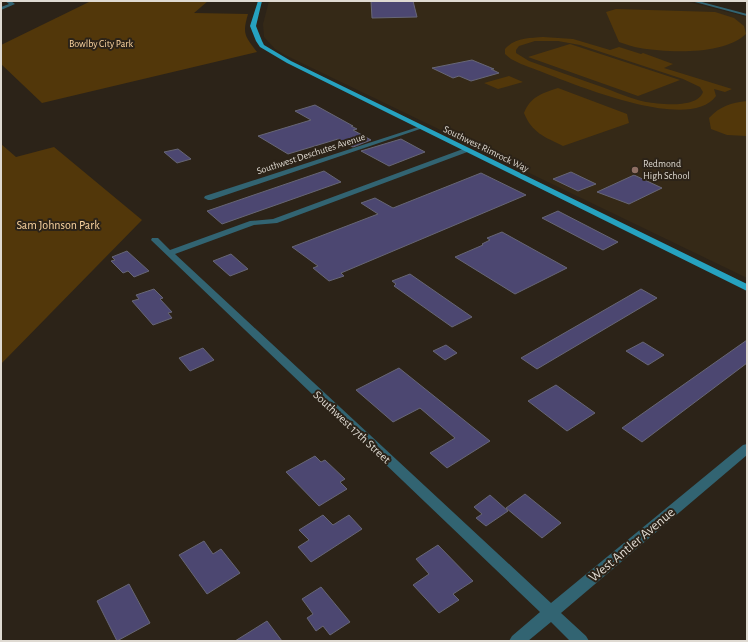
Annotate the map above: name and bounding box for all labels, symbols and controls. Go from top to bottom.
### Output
park label: Bowlby City Park [69,39,134,49]
street label: Southwest Rimrock Way [442,124,531,174]
street label: Southwest Deschutes Avenue [255,132,367,176]
place label: Redmond High School [643,159,690,181]
marker: Redmond High School [630,165,640,175]
park label: Sam Johnson Park [16,219,100,231]
street label: Southwest 17th Street [311,388,393,466]
street label: West Antler Avenue [586,505,678,585]

